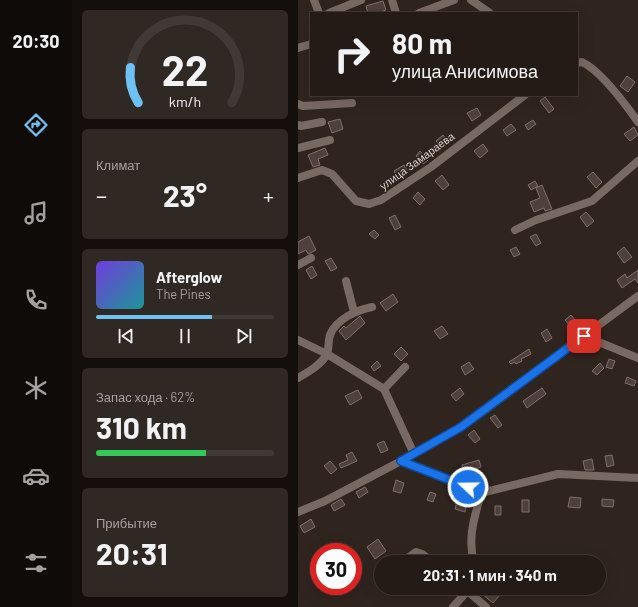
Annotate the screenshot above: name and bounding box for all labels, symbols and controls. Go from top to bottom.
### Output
text: 80 m [392,26,452,60]
icon: right [326,28,378,80]
text: 20:30 [13,30,59,52]
text: 22 [162,44,208,94]
text: улица Анисимова [392,60,538,82]
text: km/h [169,92,201,109]
icon: directions [22,111,50,139]
street label: улица Замараева [377,129,457,192]
text: Климат [96,157,140,173]
text: 23° [163,177,207,213]
text: − [96,182,107,208]
text: + [263,182,274,208]
icon: music [22,199,50,227]
text: Afterglow [156,268,222,286]
icon: phone [22,286,50,314]
text: The Pines [156,286,211,302]
pin [567,319,601,353]
icon: previous [115,325,137,347]
icon: pause [174,325,196,347]
icon: next [233,325,255,347]
icon: arrive [573,325,595,347]
icon: climate [22,374,50,402]
text: Запас хода · 62% [96,389,195,405]
text: 310 km [96,409,187,445]
icon: car [22,462,50,490]
position arrow [447,466,489,508]
text: Прибытие [96,515,157,531]
text: 20:31 [96,535,168,571]
speed limit sign: 30 [310,543,362,595]
icon: filters [22,549,50,577]
text: 20:31 · 1 мин · 340 m [423,566,557,584]

